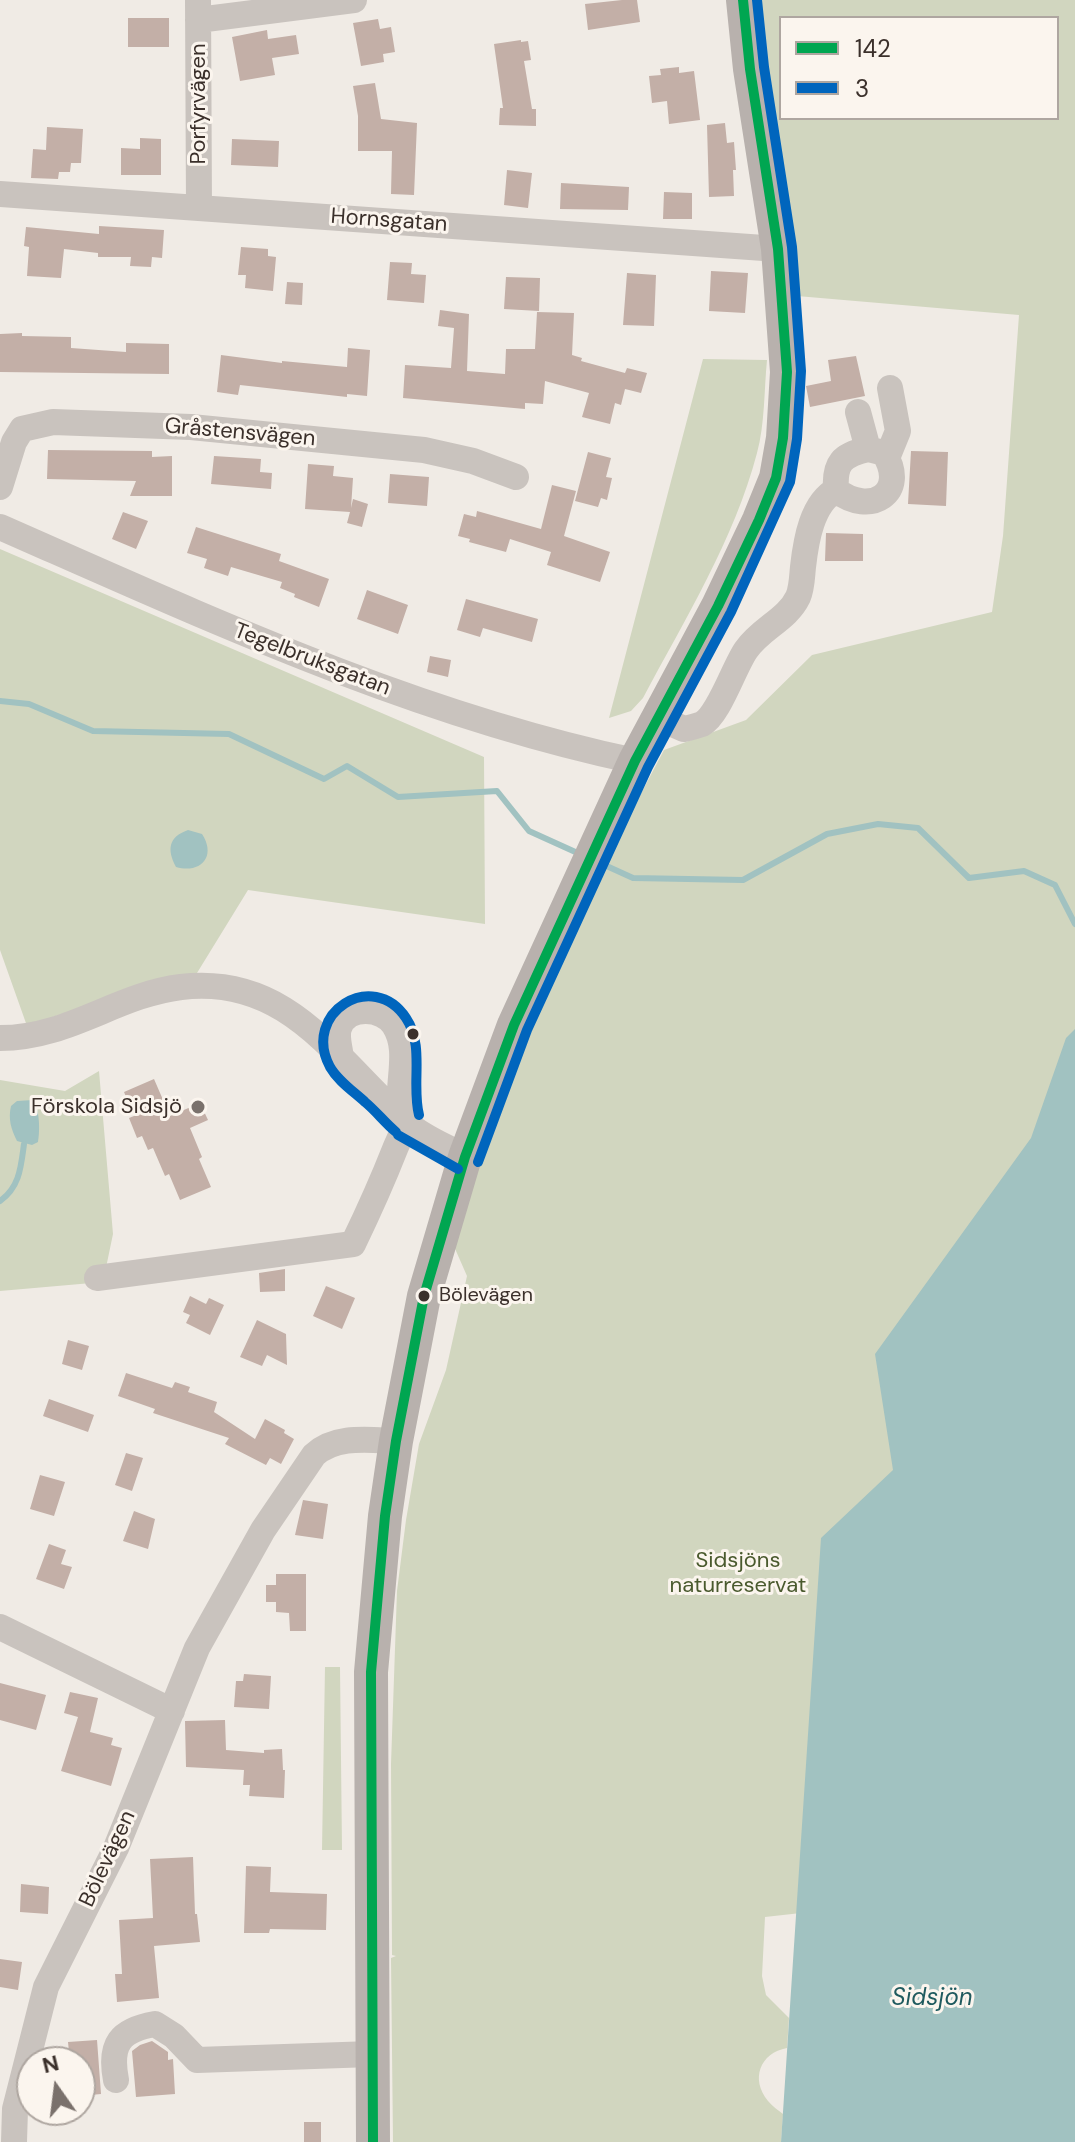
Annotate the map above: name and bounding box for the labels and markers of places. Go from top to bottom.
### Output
unlabelled marker [405,1026,421,1042]
place label: Förskola Sidsjö [31,1094,182,1120]
marker: Förskola Sidsjö [189,1098,207,1116]
place label: Bölevägen [439,1284,533,1308]
marker: Bölevägen [416,1288,432,1304]

